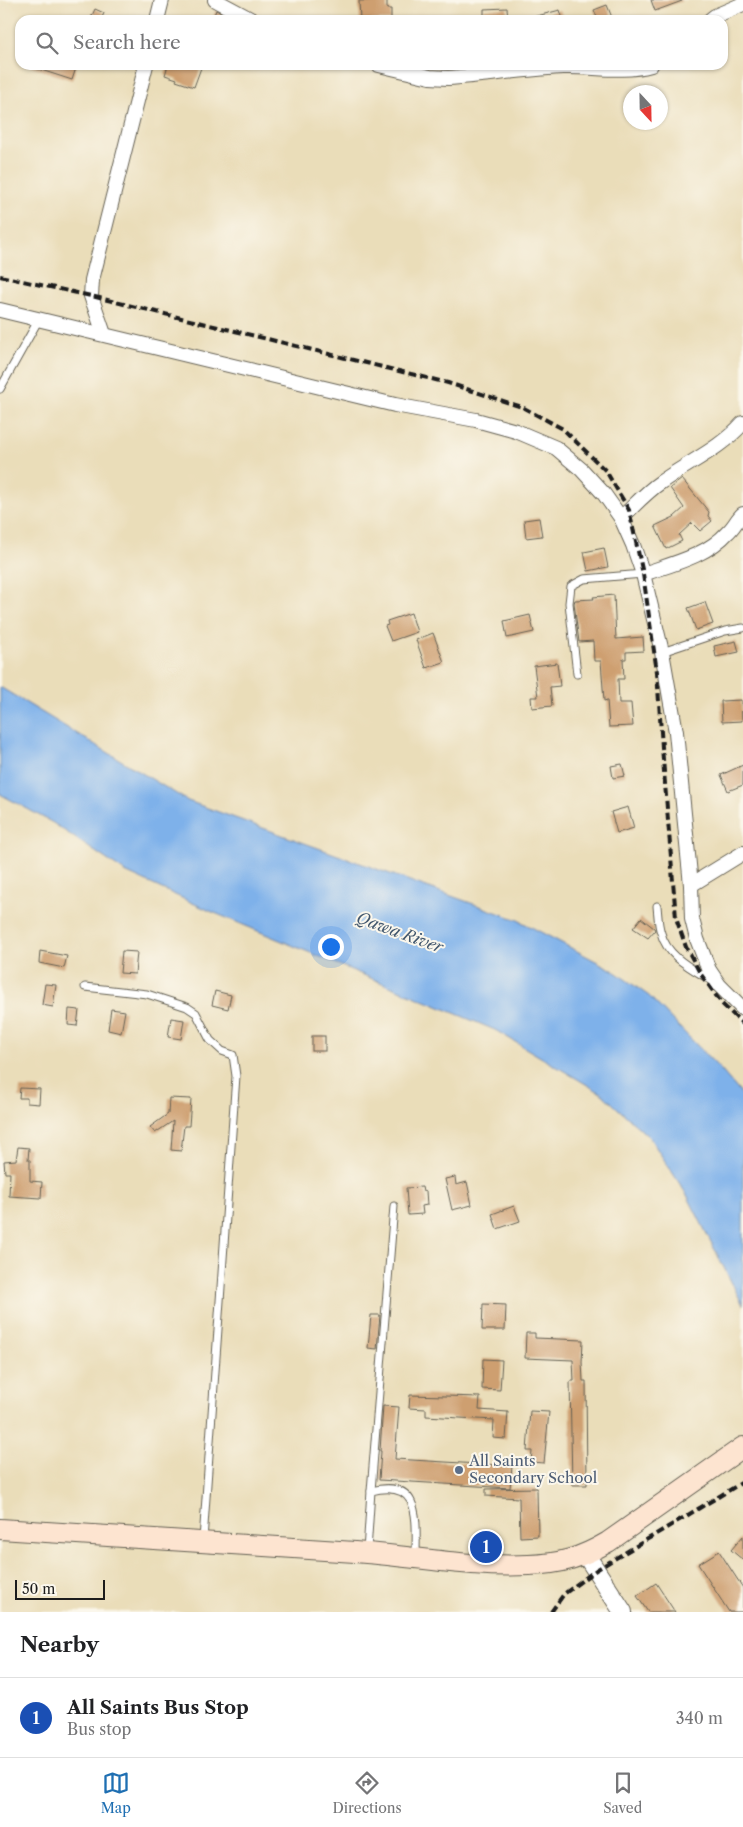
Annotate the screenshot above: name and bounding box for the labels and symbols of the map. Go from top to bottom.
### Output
north arrow [623,85,668,130]
water label: Qawa River [354,907,447,957]
your location [318,934,344,960]
place label: All Saints Secondary School [468,1451,598,1487]
marker: All Saints Secondary School [453,1464,465,1476]
pin: 1 [470,1528,502,1566]
scale bar [15,1577,105,1600]

